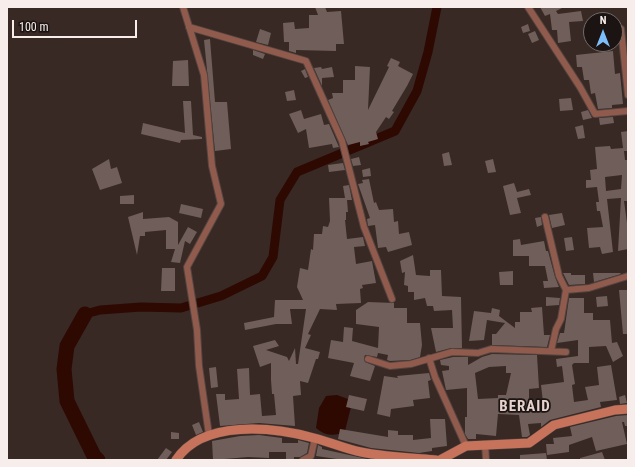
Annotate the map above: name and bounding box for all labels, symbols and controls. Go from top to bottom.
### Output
scale bar [14,12,139,38]
north arrow [583,12,623,52]
text: N [600,14,606,27]
text: 100 m [19,20,49,34]
district label: BERAID [499,398,551,416]

